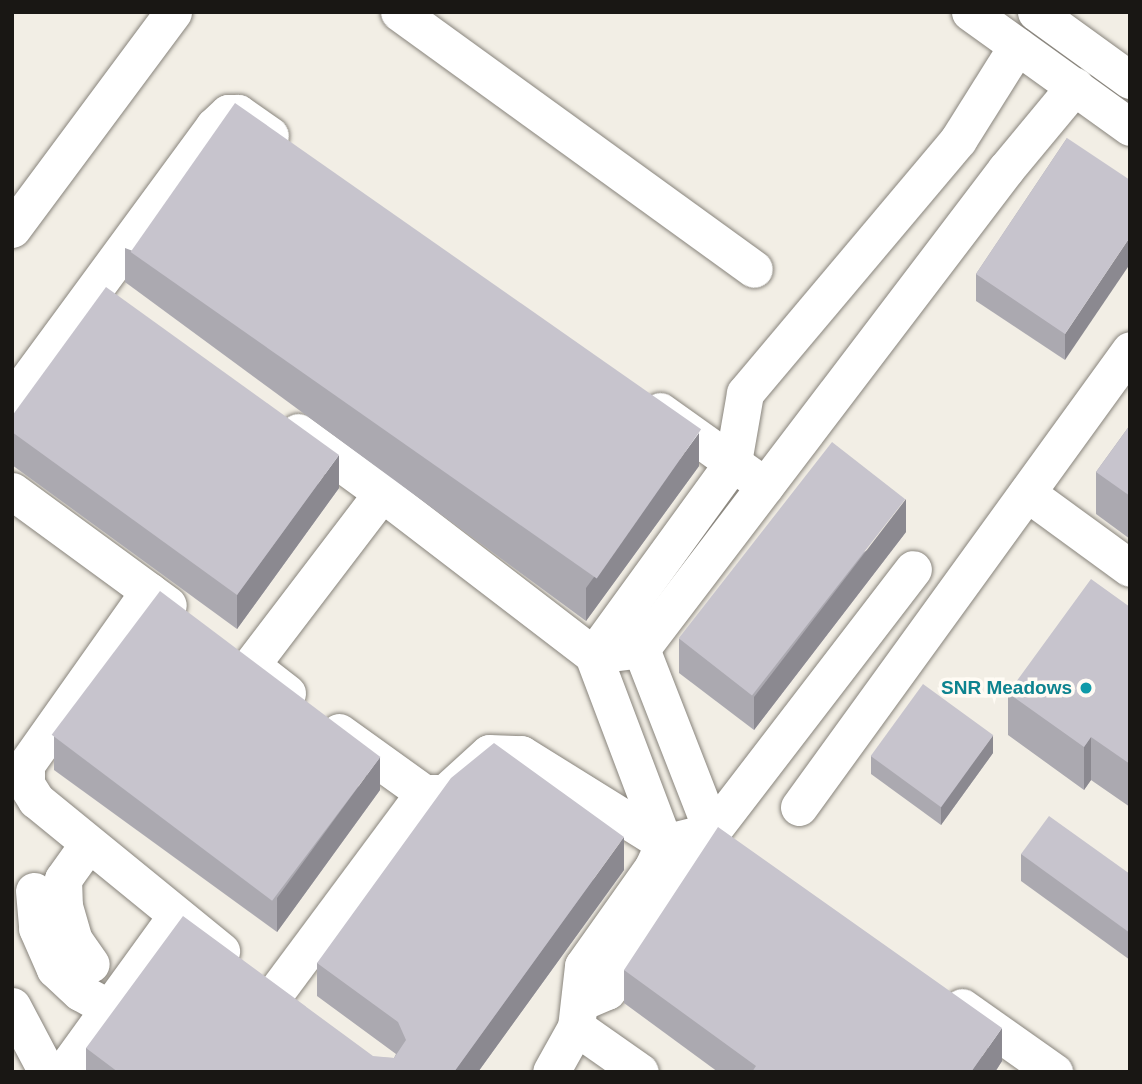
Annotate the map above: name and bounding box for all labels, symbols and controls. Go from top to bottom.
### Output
place label: SNR Meadows [941,677,1072,699]
marker: SNR Meadows [1078,680,1094,696]

